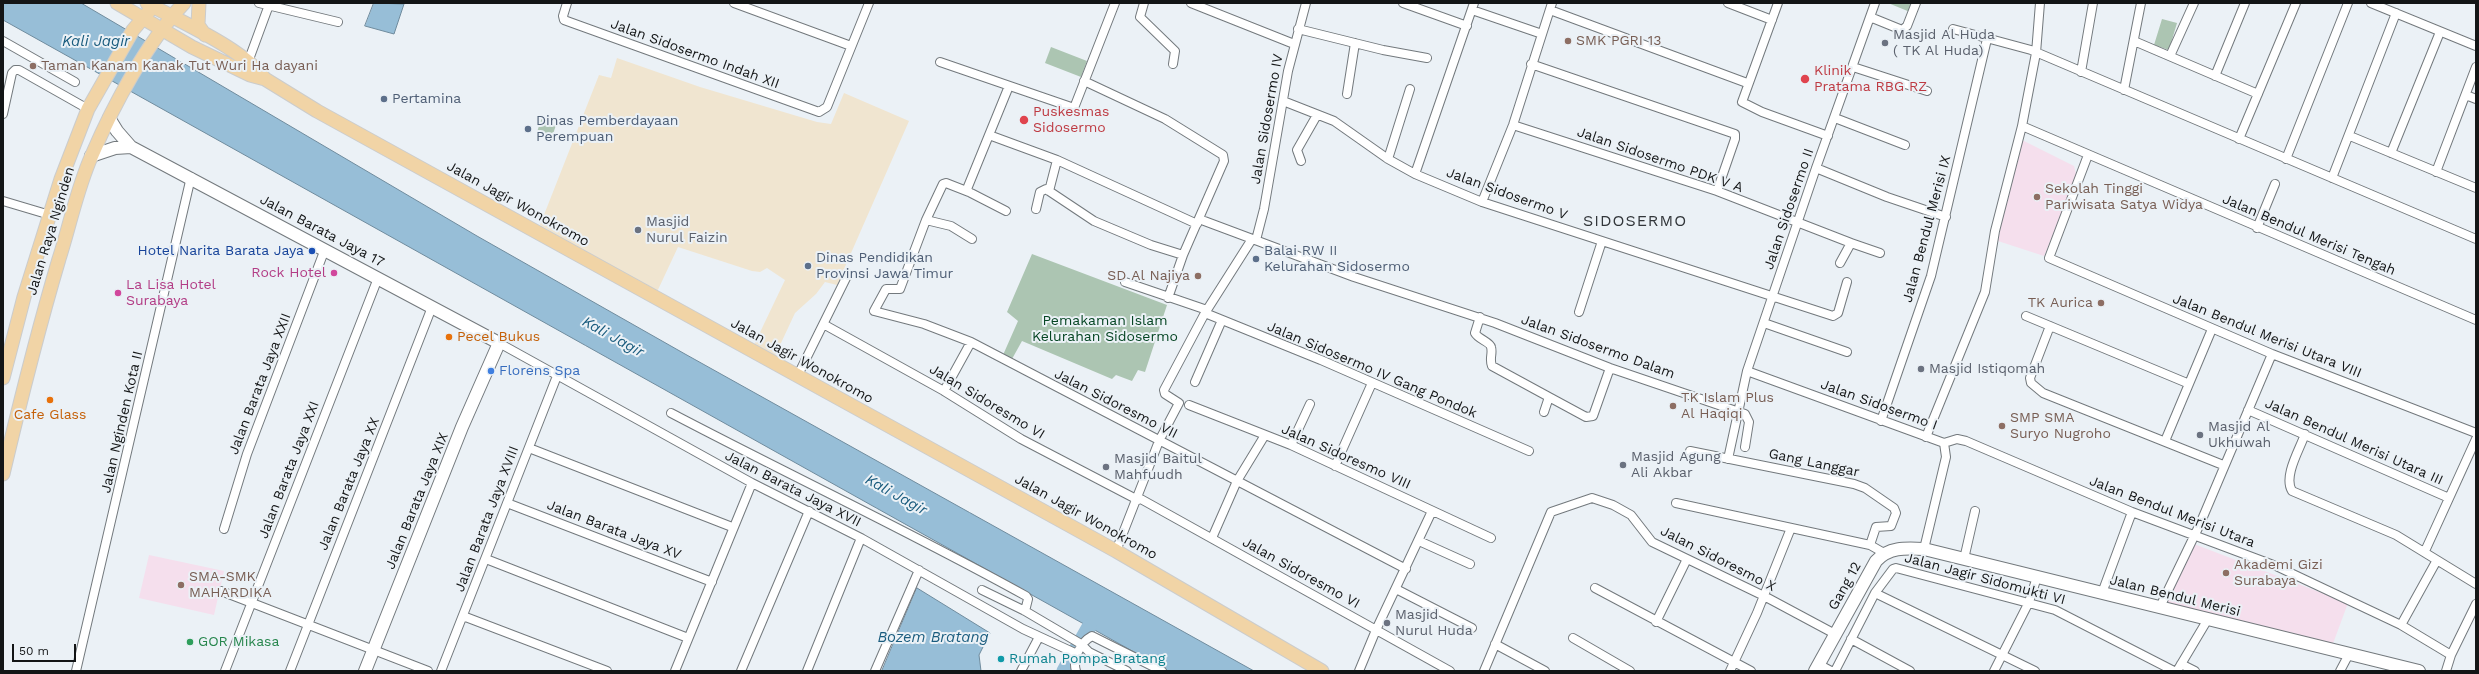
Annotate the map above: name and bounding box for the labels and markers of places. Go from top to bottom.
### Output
place label: Masjid Al Huda ( TK Al Huda) [1893,27,1995,60]
place label: SMK PGRI 13 [1576,33,1661,49]
marker: SMK PGRI 13 [1563,36,1573,46]
marker: Masjid Al Huda ( TK Al Huda) [1880,38,1890,48]
place label: Taman Kanam Kanak Tut Wuri Ha dayani [41,58,318,74]
marker: Taman Kanam Kanak Tut Wuri Ha dayani [28,61,38,71]
place label: Klinik Pratama RBG RZ [1814,63,1927,96]
marker: Klinik Pratama RBG RZ [1799,73,1811,85]
place label: Pertamina [392,91,461,107]
marker: Pertamina [379,94,389,104]
place label: Puskesmas Sidosermo [1033,104,1109,136]
place label: Dinas Pemberdayaan Perempuan [536,113,679,146]
marker: Puskesmas Sidosermo [1018,114,1030,126]
marker: Dinas Pemberdayaan Perempuan [523,124,533,134]
place label: Sekolah Tinggi Pariwisata Satya Widya [2045,181,2203,214]
marker: Sekolah Tinggi Pariwisata Satya Widya [2032,192,2042,202]
place label: Masjid Nurul Faizin [646,214,728,246]
marker: Masjid Nurul Faizin [633,225,643,235]
place label: Hotel Narita Barata Jaya [137,243,304,259]
place label: Balai RW II Kelurahan Sidosermo [1264,243,1410,276]
marker: Hotel Narita Barata Jaya [307,246,317,256]
place label: Dinas Pendidikan Provinsi Jawa Timur [816,250,953,282]
marker: Balai RW II Kelurahan Sidosermo [1251,254,1261,264]
marker: Dinas Pendidikan Provinsi Jawa Timur [803,261,813,271]
place label: Rock Hotel [251,265,326,281]
marker: Rock Hotel [329,268,339,278]
place label: SD Al Najiya [1107,268,1190,284]
marker: SD Al Najiya [1193,271,1203,281]
place label: La Lisa Hotel Surabaya [126,277,216,310]
marker: La Lisa Hotel Surabaya [113,288,123,298]
place label: TK Aurica [2028,295,2093,311]
marker: TK Aurica [2096,298,2106,308]
place label: Pecel Bukus [457,329,540,345]
marker: Pecel Bukus [444,332,454,342]
place label: Masjid Istiqomah [1929,361,2045,377]
place label: Florens Spa [499,363,580,379]
marker: Masjid Istiqomah [1916,364,1926,374]
marker: Florens Spa [486,366,496,376]
place label: TK Islam Plus Al Haqiqi [1681,390,1774,422]
marker: Cafe Glass [45,395,55,405]
marker: TK Islam Plus Al Haqiqi [1668,401,1678,411]
place label: Cafe Glass [14,407,86,423]
place label: SMP SMA Suryo Nugroho [2010,410,2111,442]
place label: Masjid Al Ukhuwah [2208,419,2271,452]
marker: SMP SMA Suryo Nugroho [1997,421,2007,431]
marker: Masjid Al Ukhuwah [2195,430,2205,440]
place label: Masjid Agung Ali Akbar [1631,449,1721,482]
place label: Masjid Baitul Mahfuudh [1114,451,1202,484]
marker: Masjid Agung Ali Akbar [1618,460,1628,470]
marker: Masjid Baitul Mahfuudh [1101,462,1111,472]
place label: Akademi Gizi Surabaya [2234,557,2323,590]
marker: Akademi Gizi Surabaya [2221,568,2231,578]
place label: SMA-SMK MAHARDIKA [189,569,272,602]
marker: SMA-SMK MAHARDIKA [176,580,186,590]
place label: Masjid Nurul Huda [1395,607,1473,640]
marker: Masjid Nurul Huda [1382,618,1392,628]
place label: GOR Mikasa [198,634,279,650]
marker: GOR Mikasa [185,637,195,647]
place label: Rumah Pompa Bratang [1009,651,1165,667]
marker: Rumah Pompa Bratang [996,654,1006,664]

